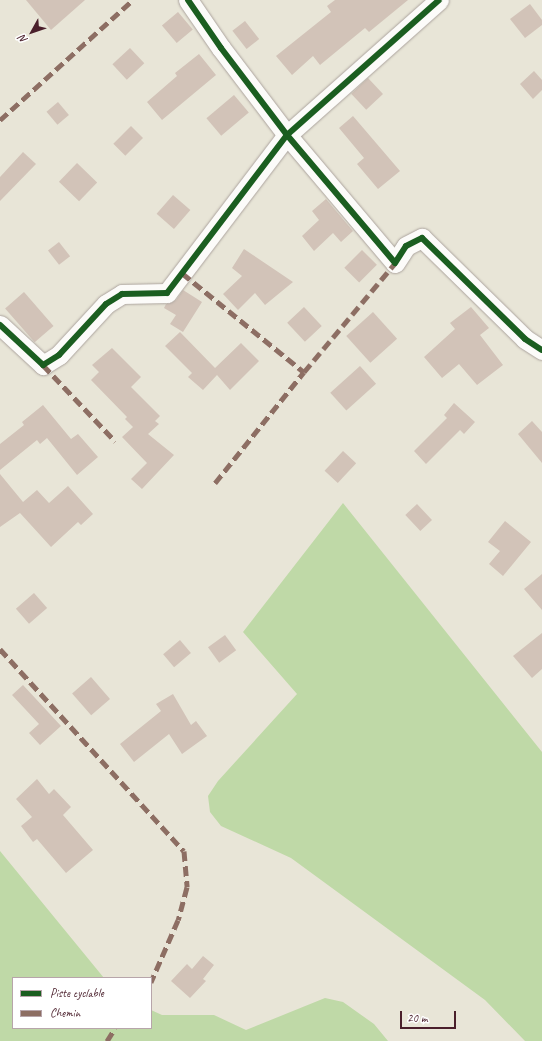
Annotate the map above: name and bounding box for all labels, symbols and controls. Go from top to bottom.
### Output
north arrow [12,12,52,52]
text: N [15,33,30,47]
legend [12,977,152,1029]
text: Piste cyclable [50,985,104,1001]
scale bar [402,1003,458,1029]
text: Chemin [50,1005,80,1021]
text: 20 m [407,1010,427,1026]

